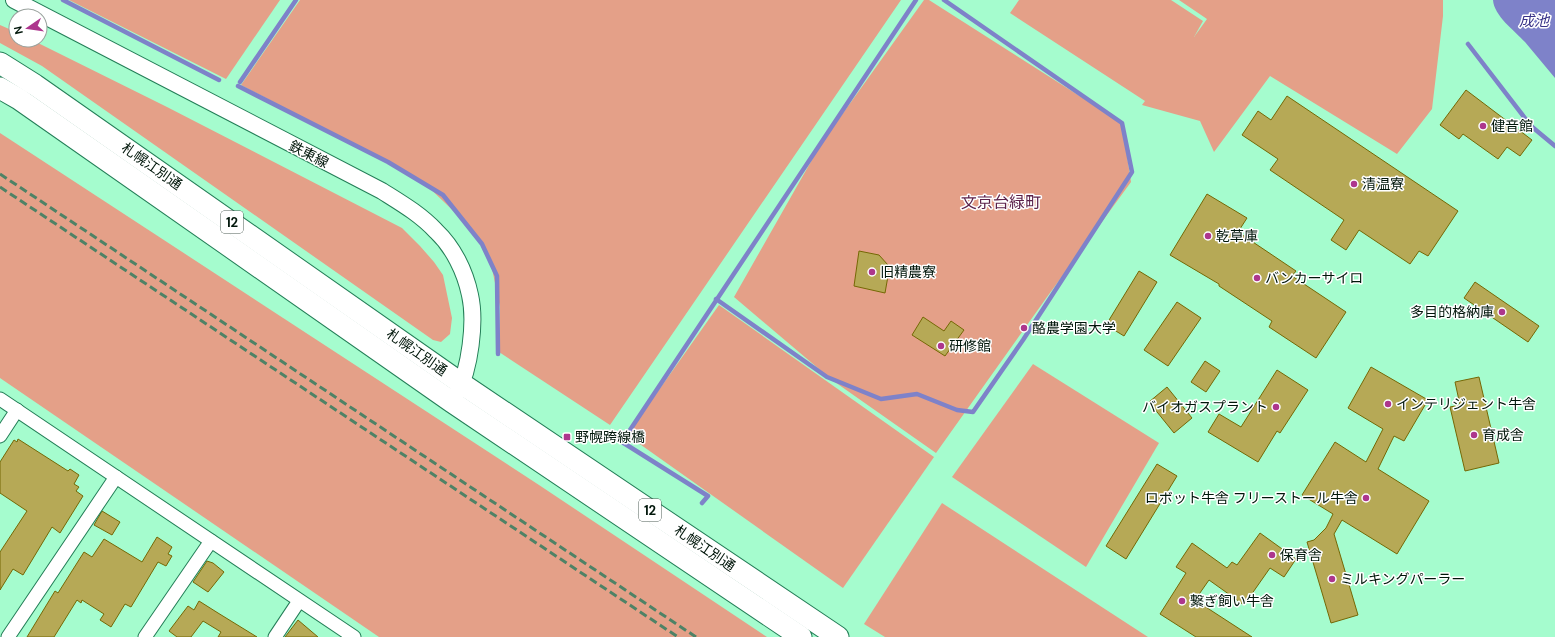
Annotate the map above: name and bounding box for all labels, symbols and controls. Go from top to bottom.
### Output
north arrow [8,8,48,48]
water label: 成池 [1519,11,1551,31]
text: N [11,25,26,36]
place label: 健音館 [1491,117,1533,135]
marker: 健音館 [1478,121,1488,131]
street label: 鉄東線 [286,136,332,172]
street label: 札幌江別通 [118,139,186,193]
place label: 清温寮 [1362,175,1404,193]
marker: 清温寮 [1349,179,1359,189]
district label: 文京台緑町 [961,192,1041,213]
road number: 12 [221,211,243,233]
place label: 乾草庫 [1216,227,1258,245]
marker: 乾草庫 [1203,231,1213,241]
place label: 旧精農寮 [880,263,936,281]
marker: 旧精農寮 [867,267,877,277]
place label: バンカーサイロ [1265,269,1363,287]
marker: バンカーサイロ [1252,273,1262,283]
place label: 多目的格納庫 [1410,303,1494,321]
marker: 多目的格納庫 [1497,307,1507,317]
place label: 酪農学園大学 [1032,319,1116,337]
marker: 酪農学園大学 [1019,323,1029,333]
street label: 札幌江別通 [383,325,451,379]
place label: 研修館 [949,337,991,355]
marker: 研修館 [936,341,946,351]
place label: インテリジェント牛舎 [1396,395,1536,413]
place label: バイオガスプラント [1142,398,1268,416]
marker: インテリジェント牛舎 [1383,399,1393,409]
marker: バイオガスプラント [1271,402,1281,412]
place label: 育成舎 [1482,426,1524,444]
place label: 野幌跨線橋 [575,428,645,446]
marker: 育成舎 [1469,430,1479,440]
marker: 野幌跨線橋 [562,432,572,442]
place label: ロボット牛舎 フリーストール牛舎 [1145,489,1358,507]
marker: ロボット牛舎 フリーストール牛舎 [1361,493,1371,503]
road number: 12 [639,499,661,521]
street label: 札幌江別通 [671,521,739,575]
place label: 保育舎 [1280,546,1322,564]
marker: 保育舎 [1267,550,1277,560]
place label: ミルキングパーラー [1340,570,1466,588]
marker: ミルキングパーラー [1327,574,1337,584]
place label: 繋ぎ飼い牛舎 [1190,592,1274,610]
marker: 繋ぎ飼い牛舎 [1177,596,1187,606]

